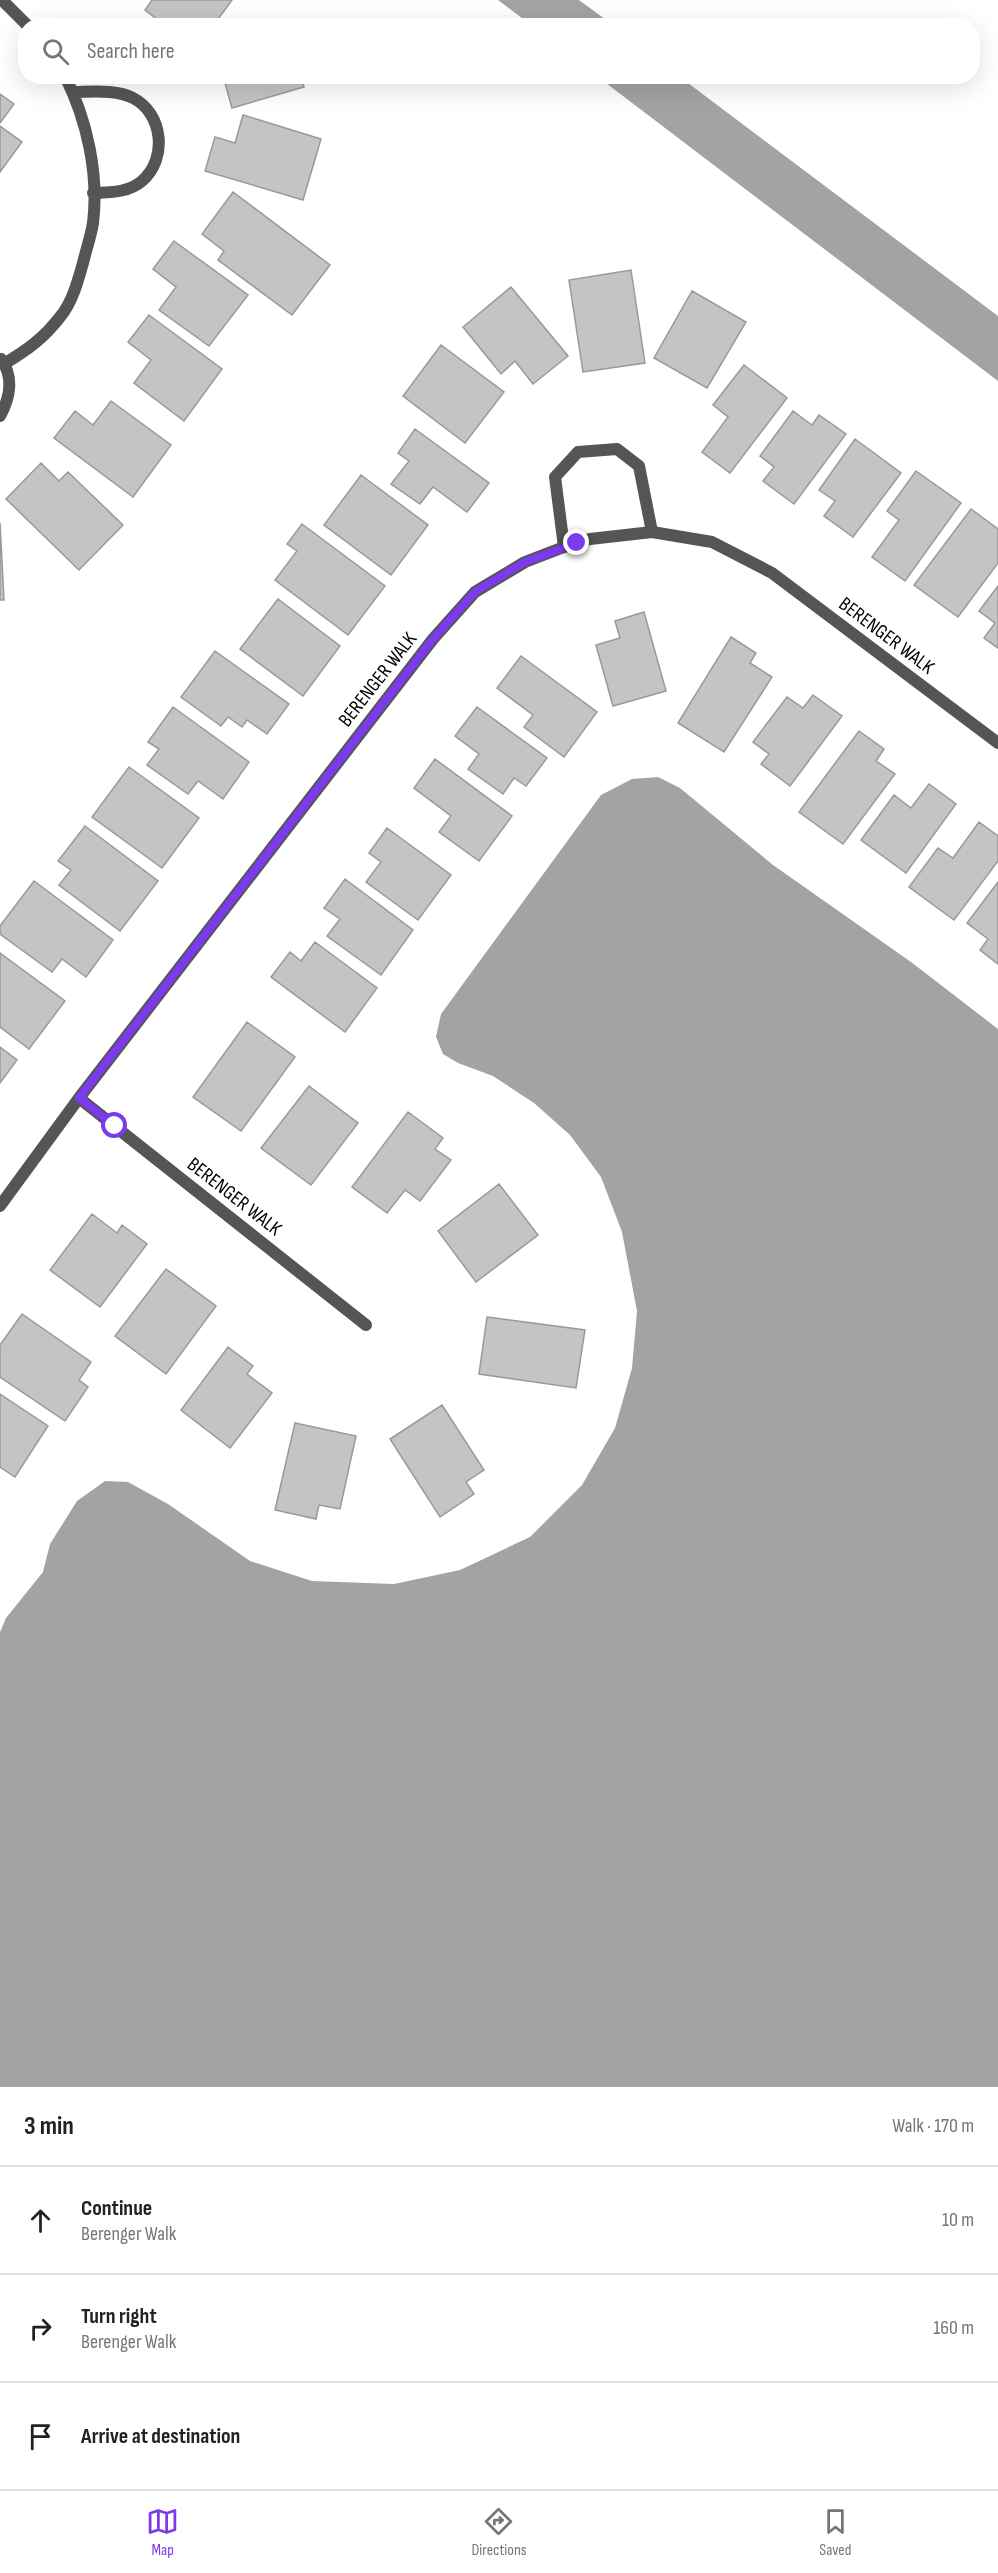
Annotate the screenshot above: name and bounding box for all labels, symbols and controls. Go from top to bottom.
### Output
search box [18,18,980,84]
icon: search [39,35,72,68]
text: Search here [87,38,174,65]
route end [563,529,589,555]
street label: BERENGER WALK [834,592,939,679]
street label: BERENGER WALK [334,628,422,732]
route start [101,1112,127,1138]
street label: BERENGER WALK [182,1153,286,1241]
text: 3 min [24,2111,74,2142]
text: Walk · 170 m [892,2114,974,2138]
text: Continue [81,2195,152,2222]
icon: ahead [24,2204,57,2237]
text: 10 m [942,2208,974,2232]
text: Berenger Walk [81,2222,176,2246]
text: Turn right [81,2303,157,2330]
icon: right [24,2312,57,2345]
text: 160 m [933,2316,974,2340]
text: Berenger Walk [81,2330,176,2354]
icon: arrive [24,2420,57,2453]
text: Arrive at destination [81,2423,240,2450]
tab: Map [146,2505,179,2560]
tab: Directions [471,2505,527,2560]
tab: Saved [819,2505,852,2560]

